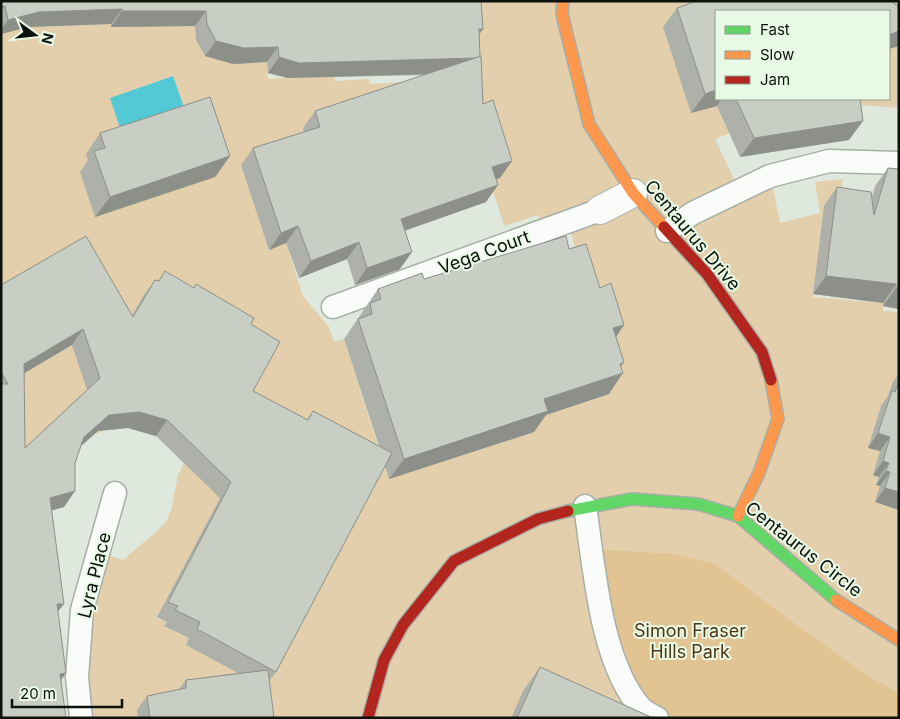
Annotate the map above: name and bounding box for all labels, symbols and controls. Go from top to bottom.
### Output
north arrow [10,10,60,60]
legend [715,10,890,100]
text: Fast [760,20,790,39]
text: N [38,31,58,46]
text: Slow [760,45,794,64]
text: Jam [760,70,790,89]
street label: Centaurus Drive [641,176,745,294]
street label: Vega Court [435,226,533,278]
street label: Centaurus Circle [742,497,866,601]
street label: Lyra Place [73,530,115,620]
park label: Simon Fraser Hills Park [634,620,746,662]
scale bar [12,676,122,708]
text: 20 m [20,684,56,703]

